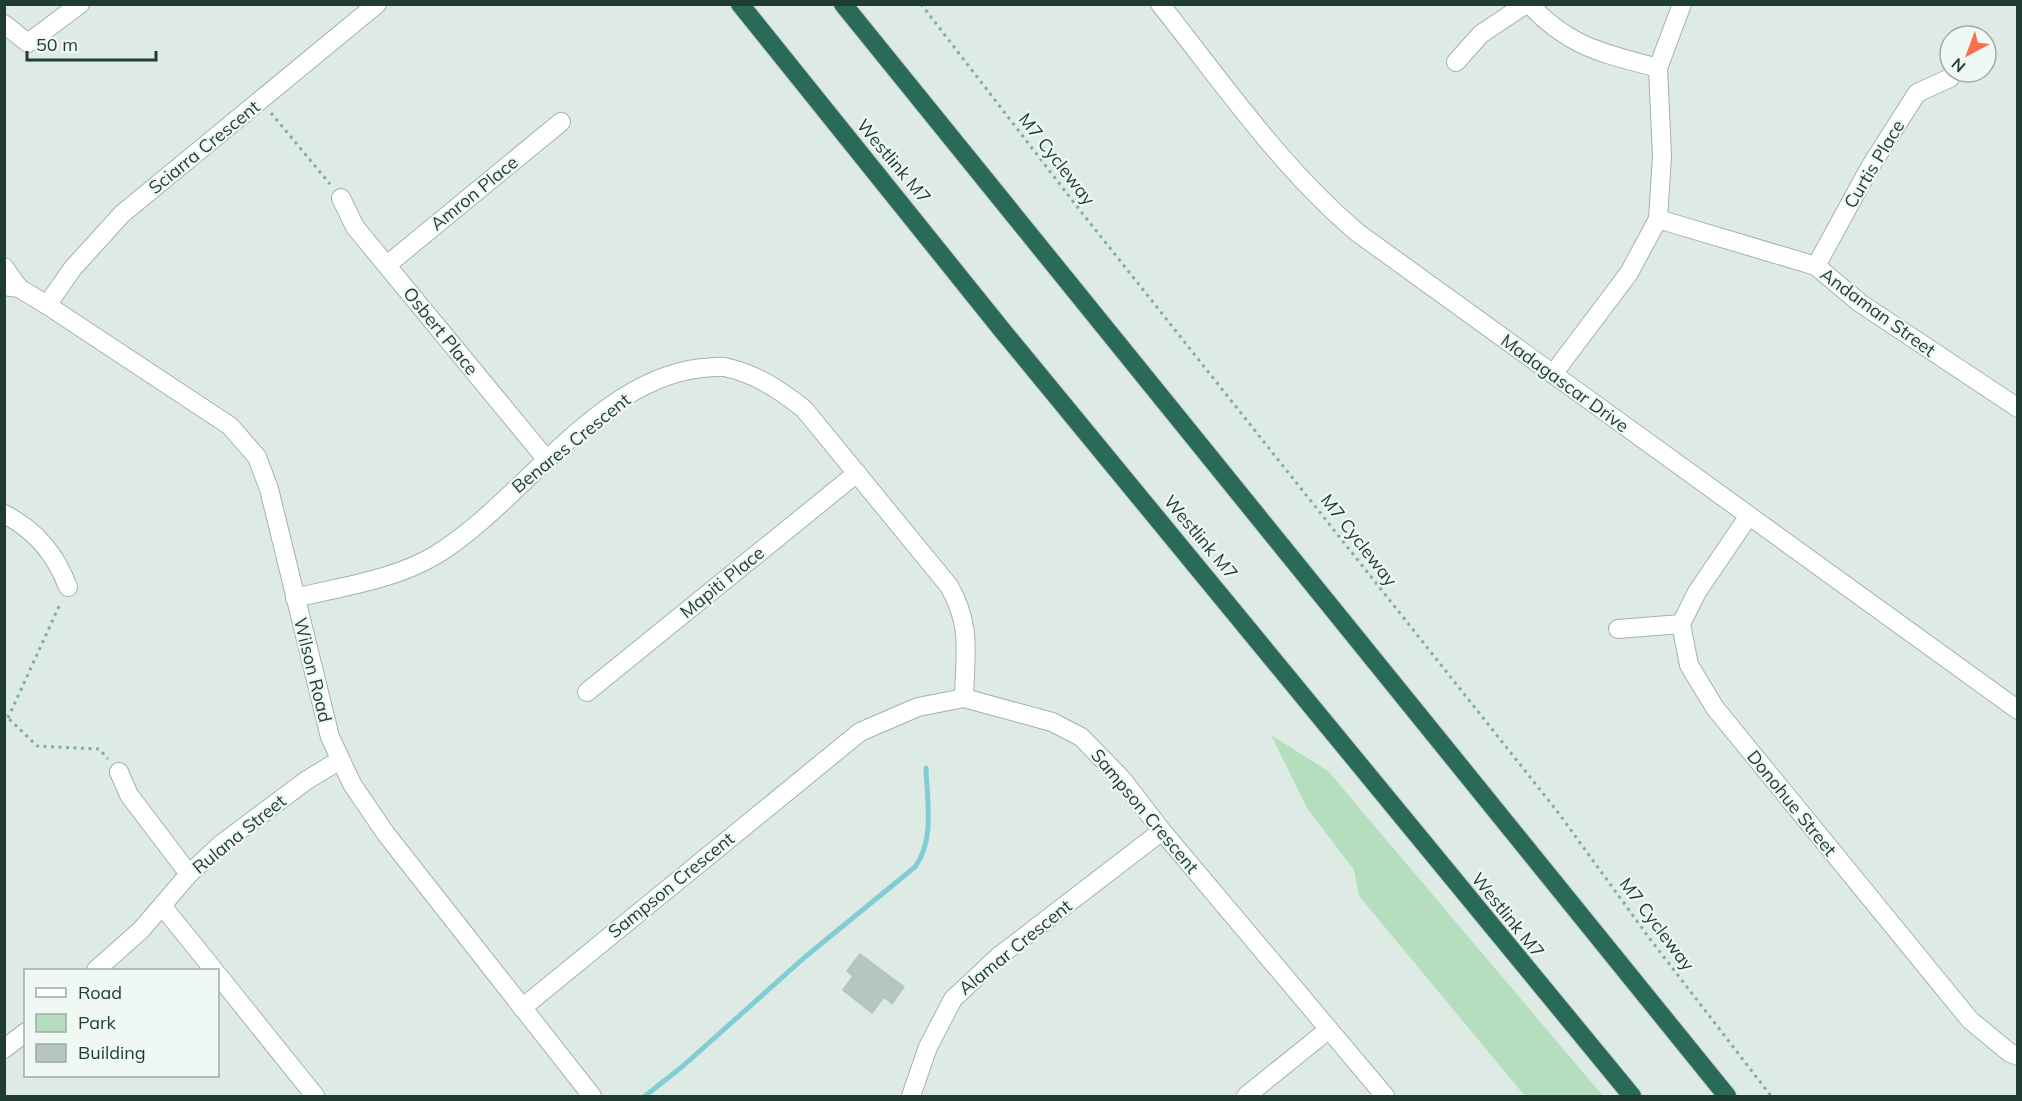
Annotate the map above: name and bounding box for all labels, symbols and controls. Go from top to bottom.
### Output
scale bar [27,24,156,62]
north arrow [1938,24,1998,84]
text: 50 m [36,33,78,56]
text: N [1947,54,1969,77]
street label: Sciarra Crescent [144,95,264,199]
street label: M7 Cycleway [1014,108,1100,210]
street label: Westlink M7 [852,114,936,208]
street label: Curtis Place [1839,116,1909,212]
street label: Amron Place [425,151,523,235]
street label: Andaman Street [1816,262,1940,362]
street label: Osbert Place [398,282,484,380]
street label: Madagascar Drive [1496,329,1634,437]
street label: Benares Crescent [507,388,635,498]
street label: M7 Cycleway [1316,489,1402,591]
street label: Westlink M7 [1159,490,1243,584]
street label: Mapiti Place [675,541,769,623]
street label: Wilson Road [289,615,337,725]
street label: Sampson Crescent [1086,744,1204,878]
street label: Donohue Street [1742,745,1842,861]
street label: Rulana Street [188,789,290,879]
street label: Sampson Crescent [603,827,739,943]
street label: Westlink M7 [1467,868,1549,962]
street label: M7 Cycleway [1614,873,1700,976]
street label: Alamar Crescent [954,894,1076,1000]
legend [24,969,219,1077]
text: Road [78,981,122,1004]
text: Park [78,1011,117,1034]
text: Building [78,1041,146,1064]

